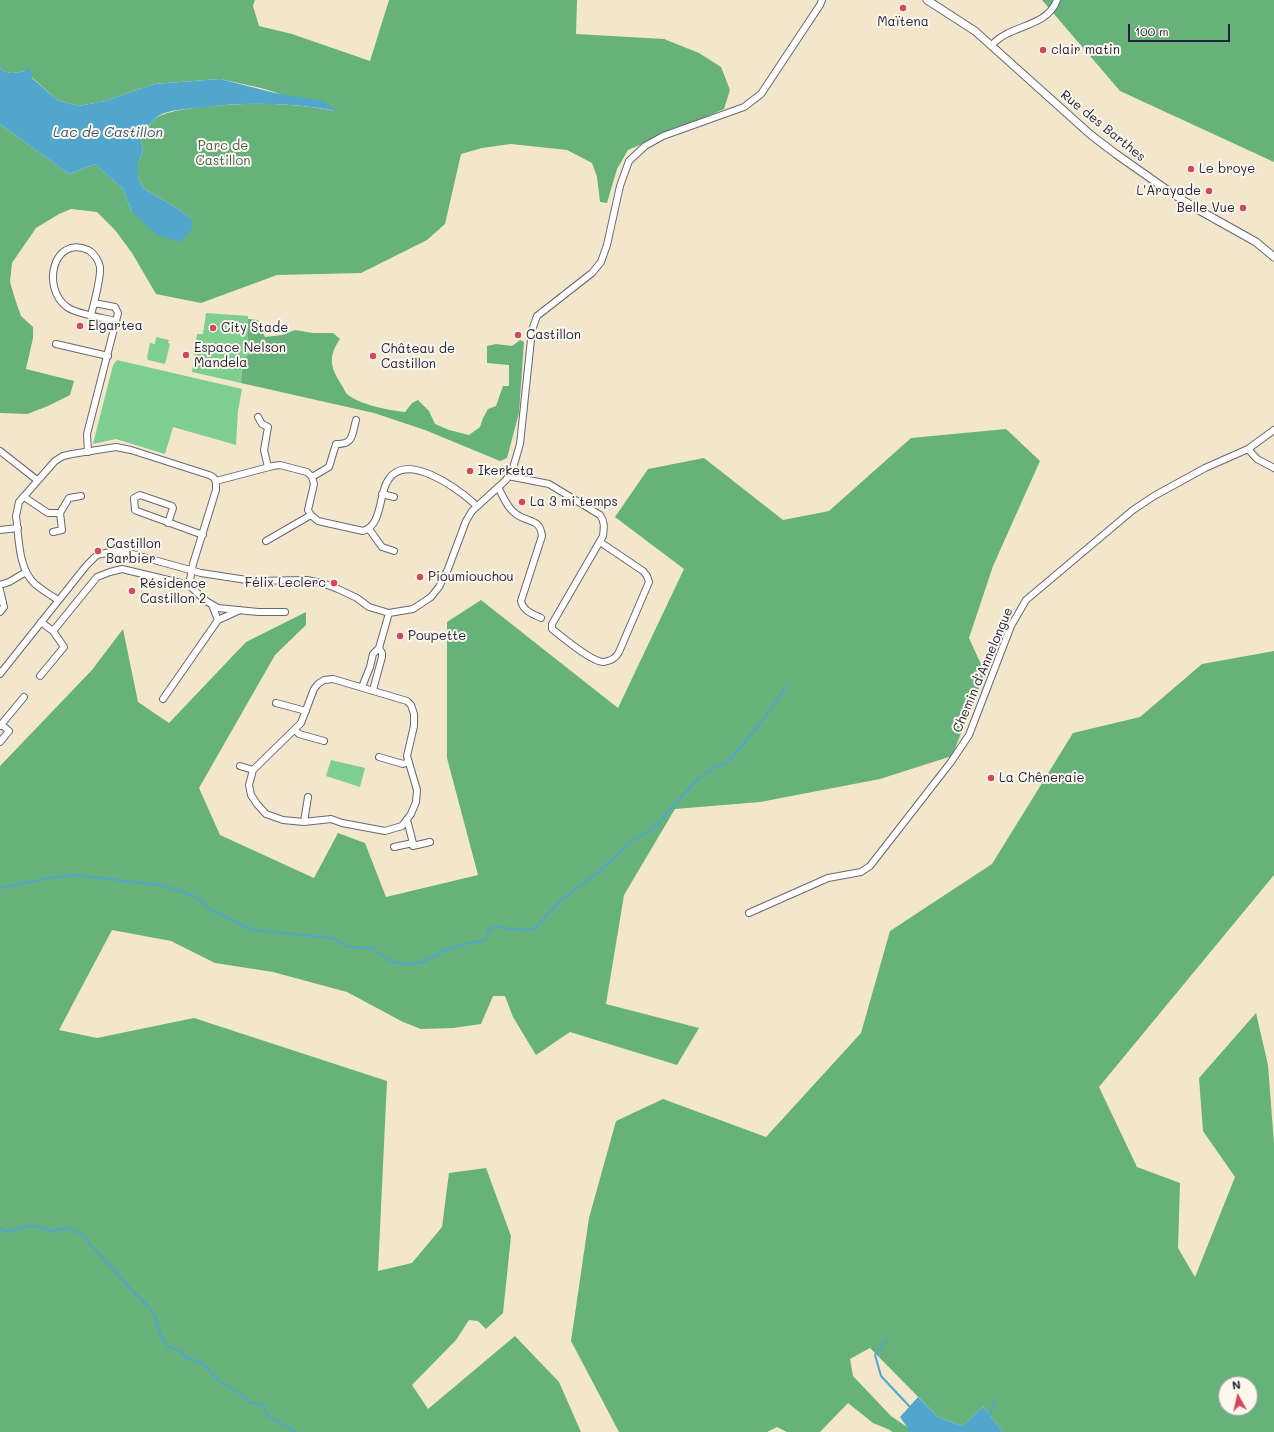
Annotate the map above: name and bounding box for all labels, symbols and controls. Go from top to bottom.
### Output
marker: Maïtena [898,3,908,13]
place label: Maïtena [877,14,929,30]
scale bar [1130,16,1232,42]
text: 100 m [1135,23,1169,39]
place label: clair matin [1051,42,1120,58]
marker: clair matin [1038,45,1048,55]
street label: Rue des Barthes [1057,87,1149,165]
water label: Lac de Castillon [53,125,163,141]
park label: Parc de Castillon [196,138,250,169]
place label: Le broye [1199,161,1255,177]
marker: Le broye [1186,164,1196,174]
place label: L'Arayade [1136,183,1201,199]
marker: L'Arayade [1204,186,1214,196]
place label: Belle Vue [1177,200,1235,216]
marker: Belle Vue [1238,203,1248,213]
place label: Elgartea [88,318,143,334]
place label: City Stade [221,320,288,336]
marker: Elgartea [75,321,85,331]
marker: City Stade [208,323,218,333]
place label: Castillon [526,327,581,343]
marker: Castillon [513,330,523,340]
place label: Espace Nelson Mandela [194,340,286,371]
place label: Château de Castillon [381,341,455,372]
marker: Espace Nelson Mandela [181,350,191,360]
marker: Château de Castillon [368,351,378,361]
place label: Ikerketa [478,463,534,479]
marker: Ikerketa [465,466,475,476]
place label: La 3 mi temps [530,494,618,510]
marker: La 3 mi temps [517,497,527,507]
place label: Castillon Barbier [106,536,161,567]
marker: Castillon Barbier [93,546,103,556]
place label: Pioumiouchou [428,569,514,585]
marker: Pioumiouchou [415,572,425,582]
place label: Félix Leclerc [245,575,326,591]
place label: Résidence Castillon 2 [140,576,206,607]
marker: Félix Leclerc [329,578,339,588]
marker: Résidence Castillon 2 [127,586,137,596]
street label: Chemin d’Annelongue [950,605,1016,735]
place label: Poupette [408,628,466,644]
marker: Poupette [395,631,405,641]
place label: La Chêneraie [999,770,1085,786]
marker: La Chêneraie [986,773,996,783]
north arrow [1218,1376,1258,1416]
text: N [1231,1377,1242,1393]

